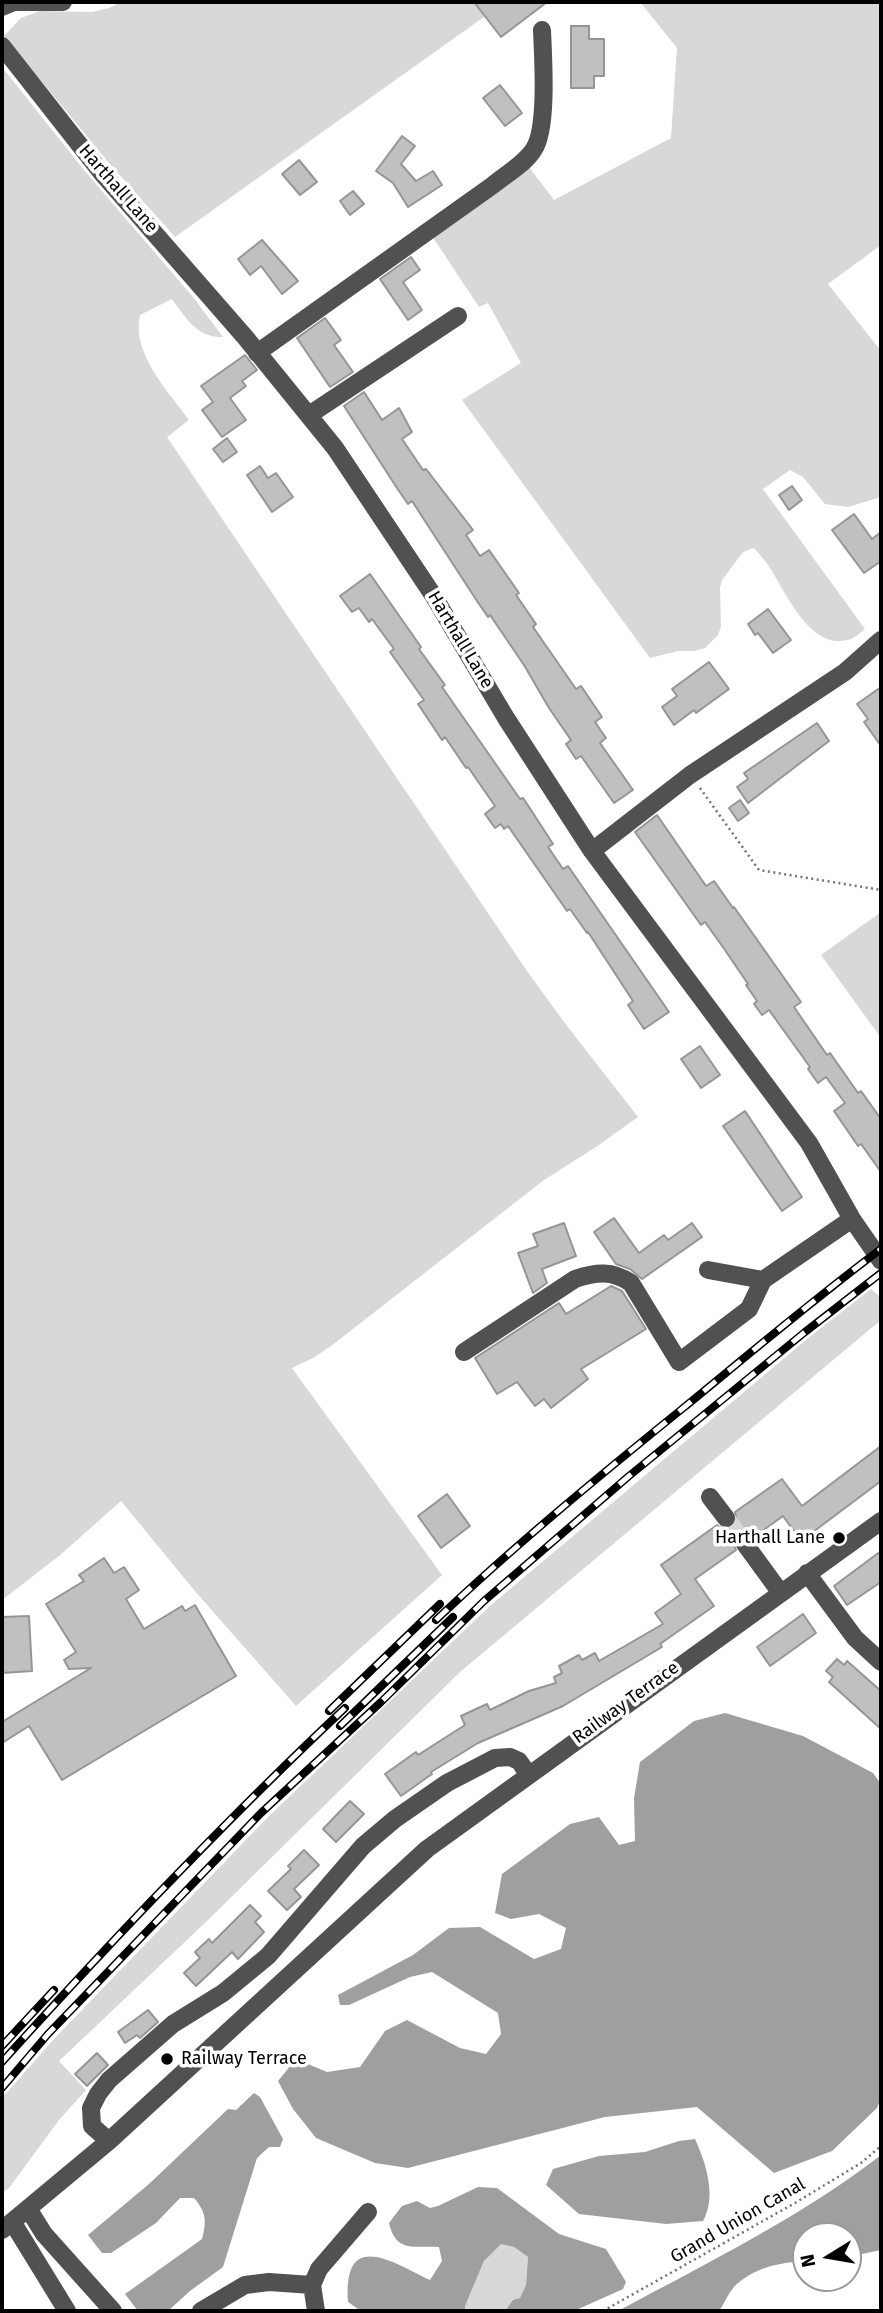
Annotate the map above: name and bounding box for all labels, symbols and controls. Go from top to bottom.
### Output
street label: Harthall Lane [74,140,162,238]
street label: Harthall Lane [422,587,498,693]
place label: Harthall Lane [715,1527,825,1549]
marker: Harthall Lane [831,1530,847,1546]
street label: Railway Terrace [569,1657,683,1749]
place label: Railway Terrace [181,2048,307,2070]
marker: Railway Terrace [159,2051,175,2067]
street label: Grand Union Canal [667,2174,809,2268]
north arrow [792,2222,862,2292]
text: N [795,2252,820,2269]

